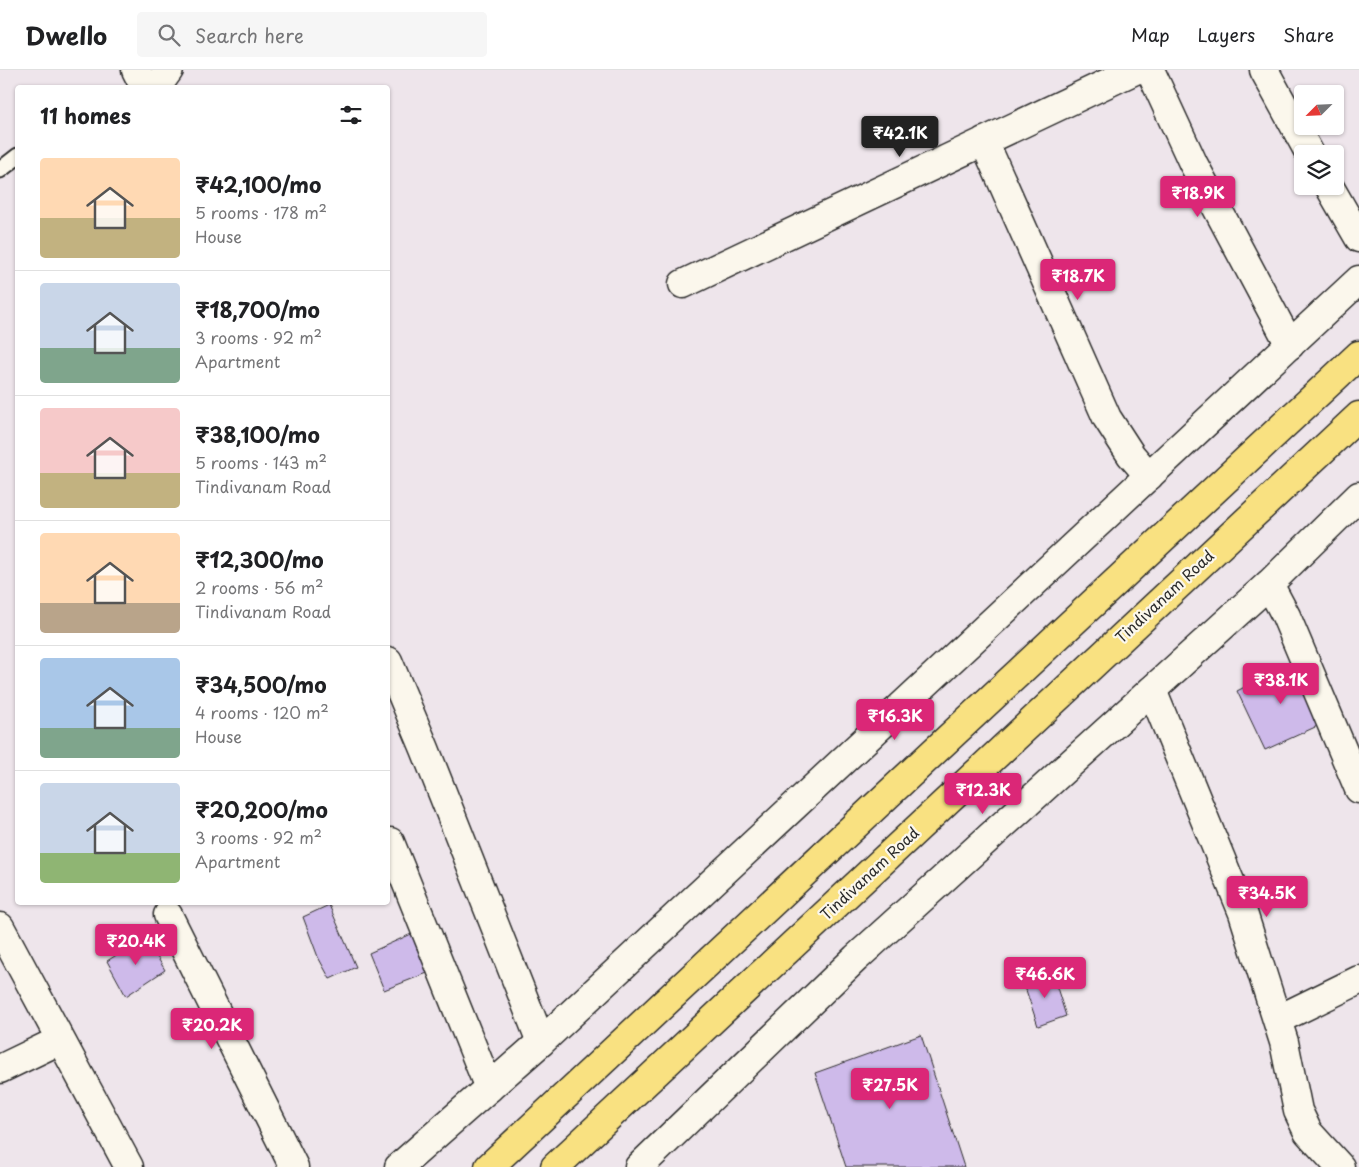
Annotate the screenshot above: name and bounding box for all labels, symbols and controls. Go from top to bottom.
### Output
search box [137,12,487,57]
text: Dwello [25,17,107,53]
icon: search [155,21,183,49]
text: Search here [195,21,304,49]
text: Map [1131,21,1170,48]
text: Layers [1198,21,1255,48]
text: Share [1283,21,1334,48]
north arrow [1294,85,1344,135]
map controls [1294,85,1344,195]
text: 11 homes [40,99,131,131]
icon: filters [337,101,365,129]
pin: ₹42.1K [859,116,941,158]
text: ₹42.1K [872,120,928,144]
button: layers [1294,145,1344,195]
text: ₹42,100/mo [195,168,321,200]
pin: ₹18.9K [1157,176,1239,218]
icon: home [80,178,140,238]
text: ₹18.9K [1171,180,1225,204]
text: 5 rooms · 178 m² [195,200,327,224]
text: House [195,224,242,248]
pin: ₹18.7K [1037,258,1119,301]
text: ₹18.7K [1051,263,1105,287]
text: ₹18,700/mo [195,293,320,325]
icon: home [80,303,140,363]
text: 3 rooms · 92 m² [195,325,322,349]
text: Apartment [195,349,280,373]
text: ₹38,100/mo [195,418,320,450]
icon: home [80,428,140,488]
text: 5 rooms · 143 m² [195,450,327,474]
text: Tindivanam Road [195,474,331,498]
text: ₹12,300/mo [195,543,324,575]
street label: Tindivanam Road [1109,544,1219,648]
icon: home [80,553,140,613]
text: 2 rooms · 56 m² [195,575,324,599]
text: Tindivanam Road [195,599,331,623]
pin: ₹38.1K [1240,662,1322,705]
text: ₹38.1K [1254,667,1308,691]
text: ₹34,500/mo [195,668,327,700]
icon: home [80,678,140,738]
pin: ₹16.3K [854,698,936,741]
text: 4 rooms · 120 m² [195,700,329,724]
text: ₹16.3K [867,703,923,727]
text: House [195,724,242,748]
pin: ₹12.3K [942,772,1024,815]
text: ₹12.3K [955,777,1011,801]
text: ₹20,200/mo [195,793,328,825]
icon: home [80,803,140,863]
street label: Tindivanam Road [814,821,924,925]
text: 3 rooms · 92 m² [195,825,322,849]
text: Apartment [195,849,280,873]
pin: ₹34.5K [1226,876,1308,918]
text: ₹34.5K [1238,880,1296,904]
pin: ₹20.4K [95,924,177,966]
text: ₹20.4K [106,928,166,952]
pin: ₹46.6K [1004,956,1086,999]
text: ₹46.6K [1015,961,1075,985]
pin: ₹20.2K [171,1008,253,1050]
text: ₹20.2K [182,1012,242,1036]
pin: ₹27.5K [849,1068,931,1110]
text: ₹27.5K [862,1072,918,1096]

